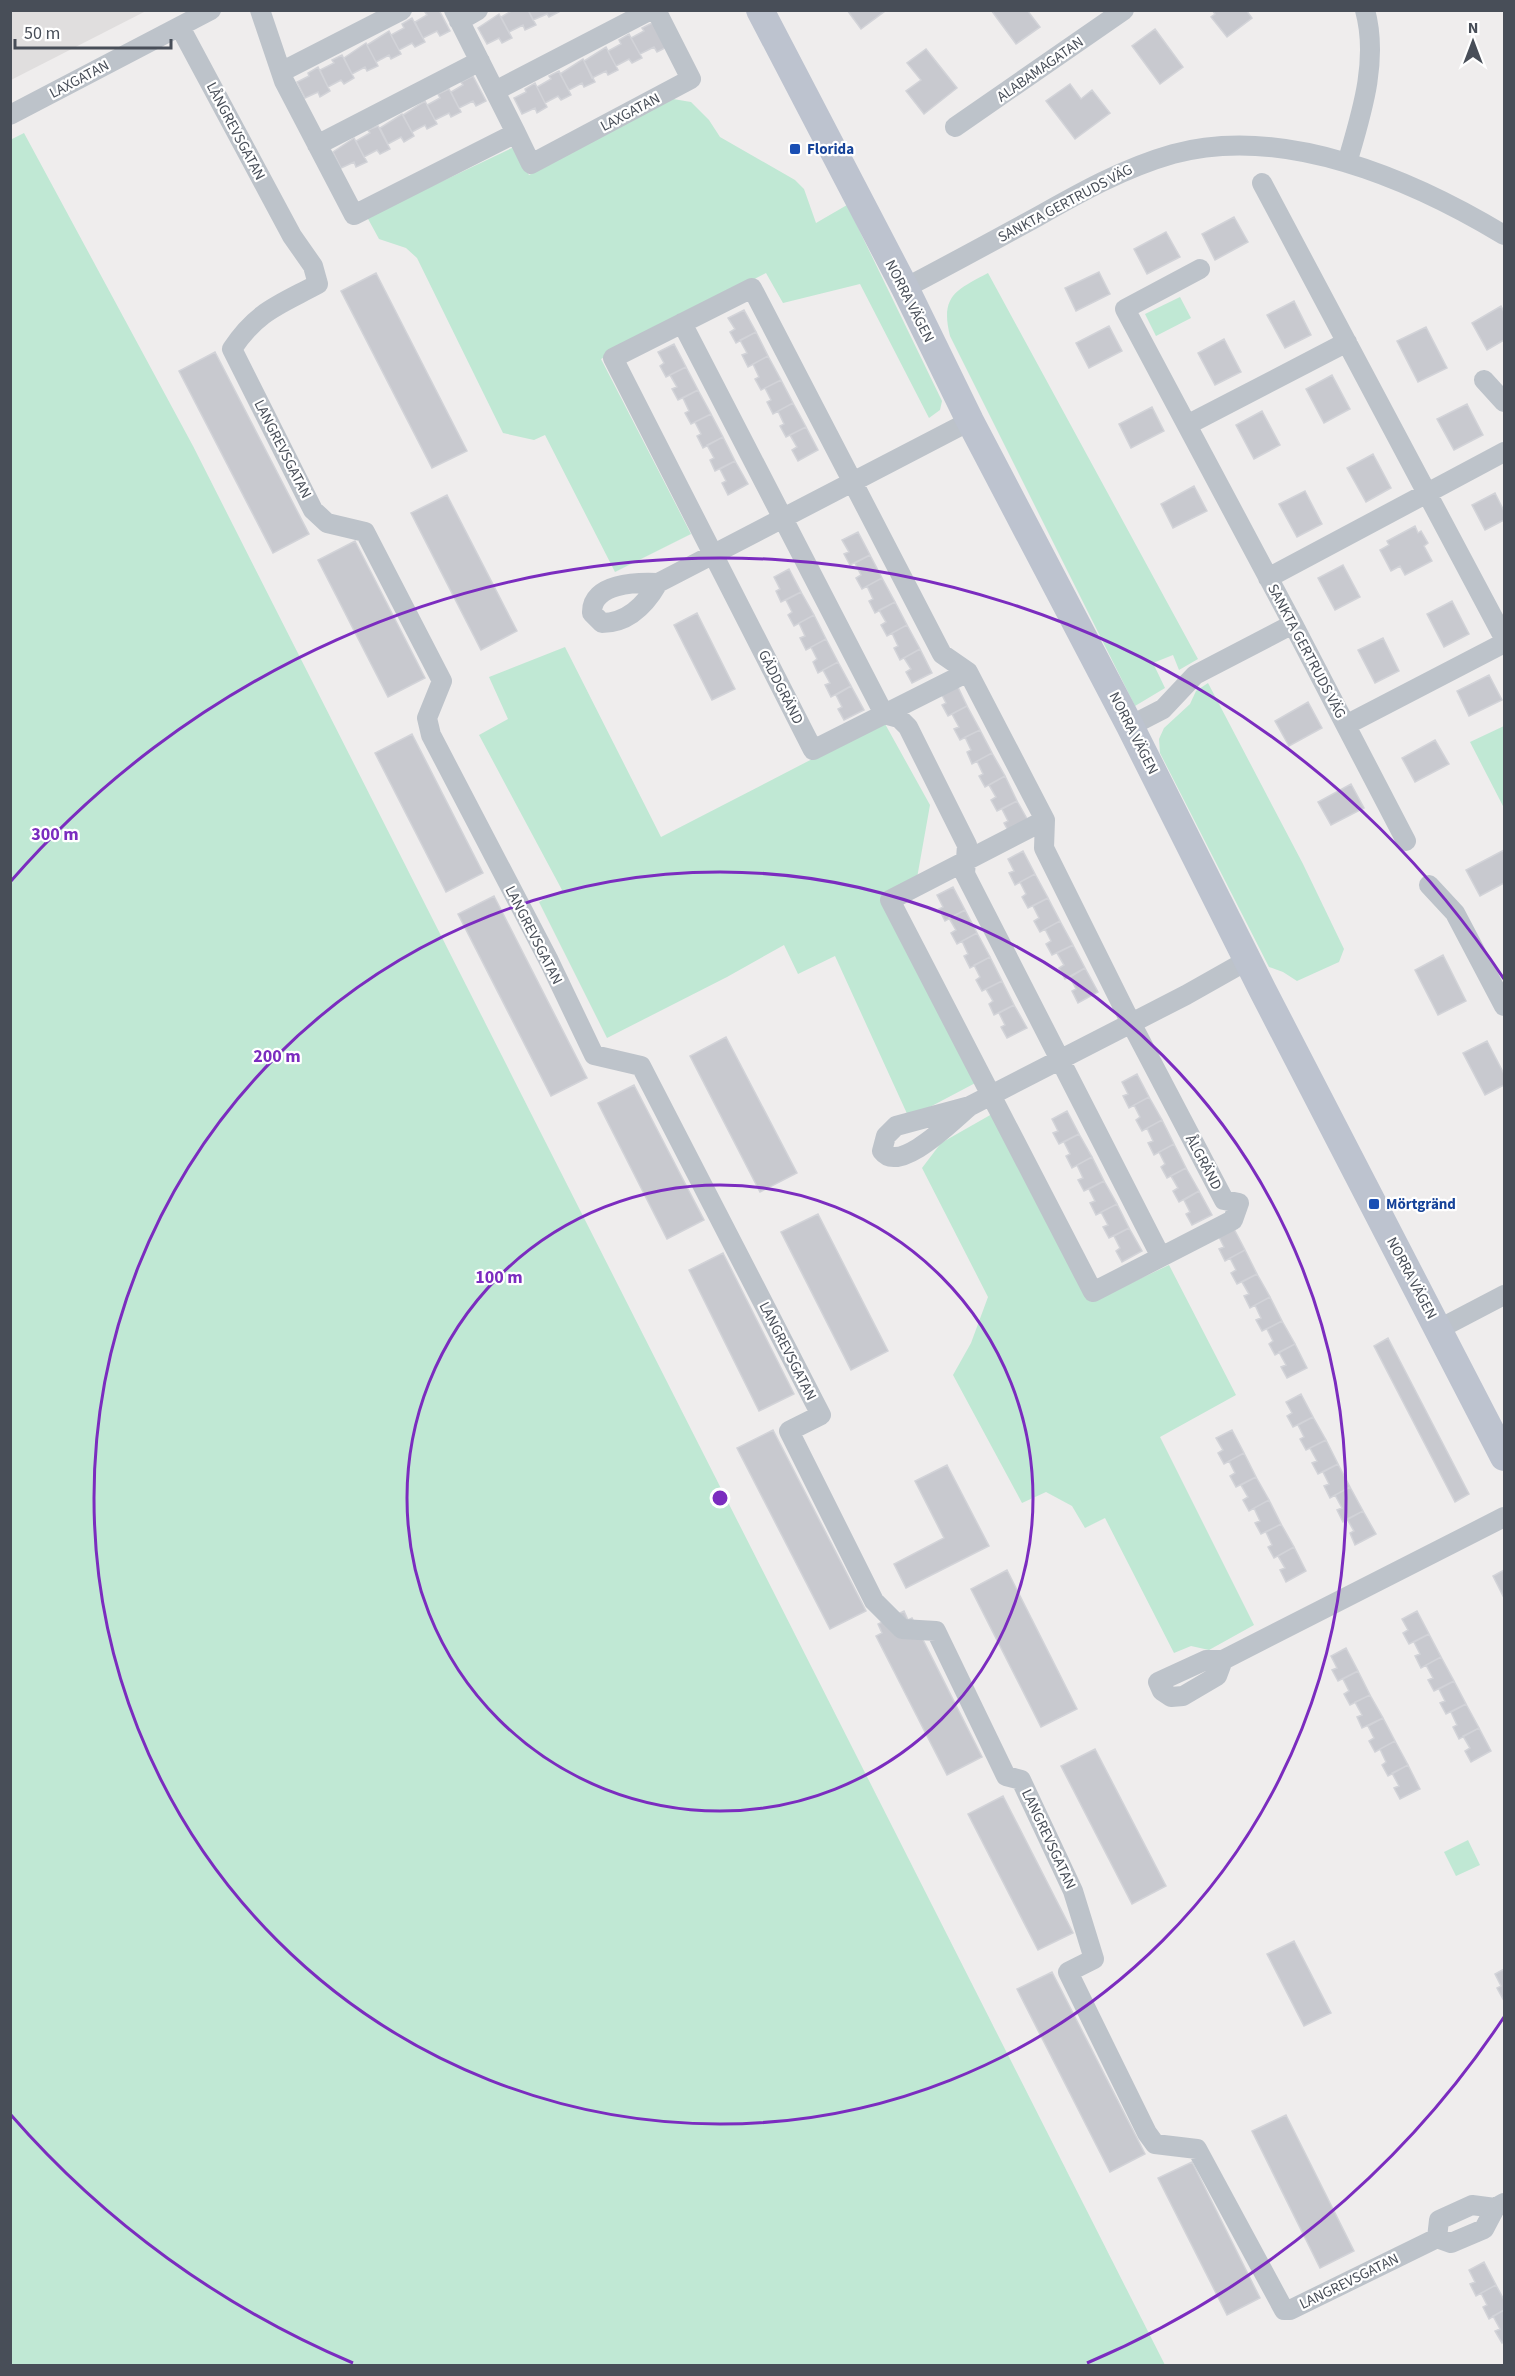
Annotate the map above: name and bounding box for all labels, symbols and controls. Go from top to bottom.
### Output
scale bar [15,12,171,50]
north arrow [1443,12,1503,72]
text: N [1468,17,1478,39]
text: 50 m [24,21,60,46]
street label: ALABAMAGATAN [993,32,1088,107]
street label: LAXGATAN [46,55,113,104]
street label: LÅNGREVSGATAN [201,78,270,184]
street label: LAXGATAN [597,88,664,137]
place label: Florida [807,139,854,160]
marker: Florida [788,142,802,156]
street label: SANKTA GERTRUDS VÄG [994,159,1136,248]
street label: NORRA VÄGEN [880,256,939,346]
street label: LANGREVSGATAN [249,396,316,502]
street label: SANKTA GERTRUDS VÄG [1262,580,1351,722]
street label: GÄDDGRÄND [753,647,808,728]
street label: NORRA VÄGEN [1104,688,1163,778]
text: 300 m [31,822,79,847]
street label: LANGREVSGATAN [500,882,567,988]
text: 200 m [253,1044,301,1069]
street label: ÅLGRÄND [1180,1131,1227,1194]
place label: Mörtgränd [1386,1194,1456,1215]
marker: Mörtgränd [1367,1197,1381,1211]
street label: NORRA VÄGEN [1381,1233,1442,1323]
text: 100 m [475,1265,523,1290]
street label: LANGREVSGATAN [754,1298,821,1404]
centre of rings [710,1488,730,1508]
street label: LANGREVSGATAN [1016,1786,1081,1893]
street label: LANGREVSGATAN [1296,2248,1402,2315]

